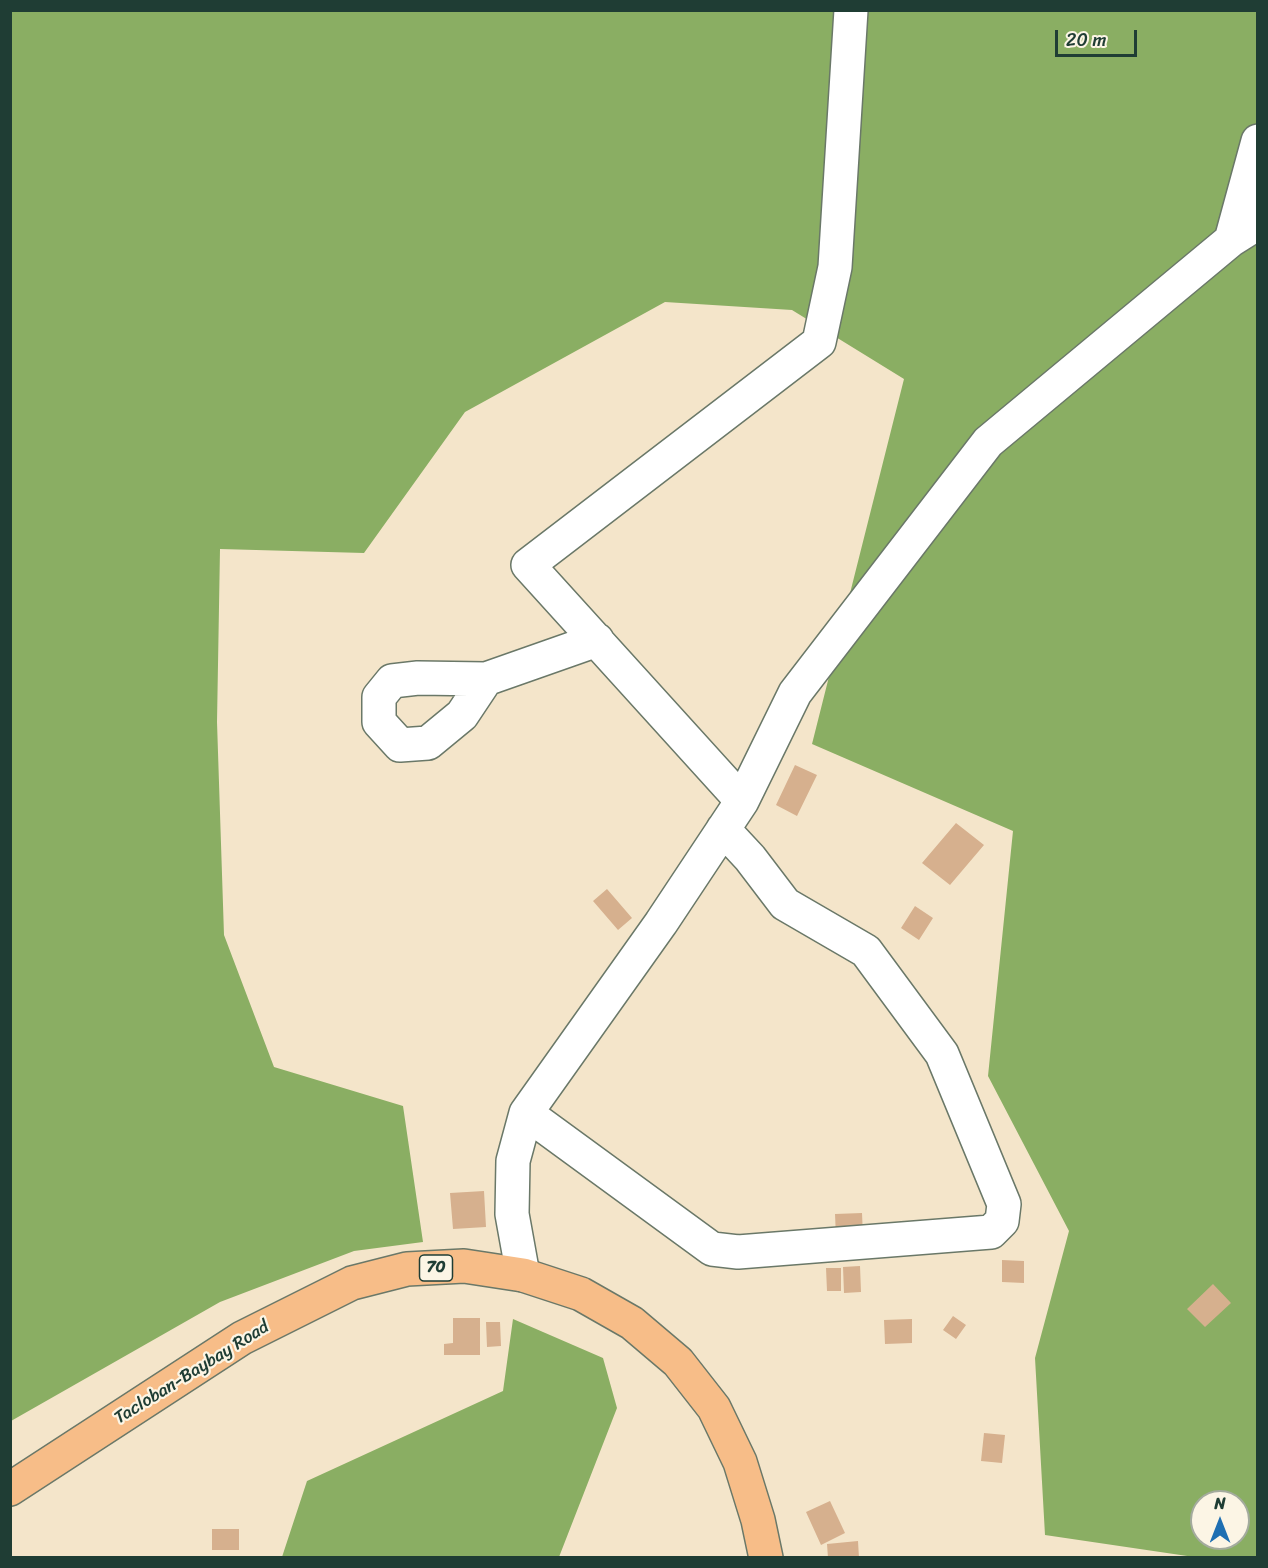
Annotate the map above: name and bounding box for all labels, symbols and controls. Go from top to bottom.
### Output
scale bar [1058,18,1140,56]
text: 20 m [1066,24,1106,56]
road number: 70 [420,1255,452,1281]
street label: Tacloban-Baybay Road [111,1317,273,1429]
text: N [1214,1489,1226,1518]
north arrow [1190,1490,1250,1550]

